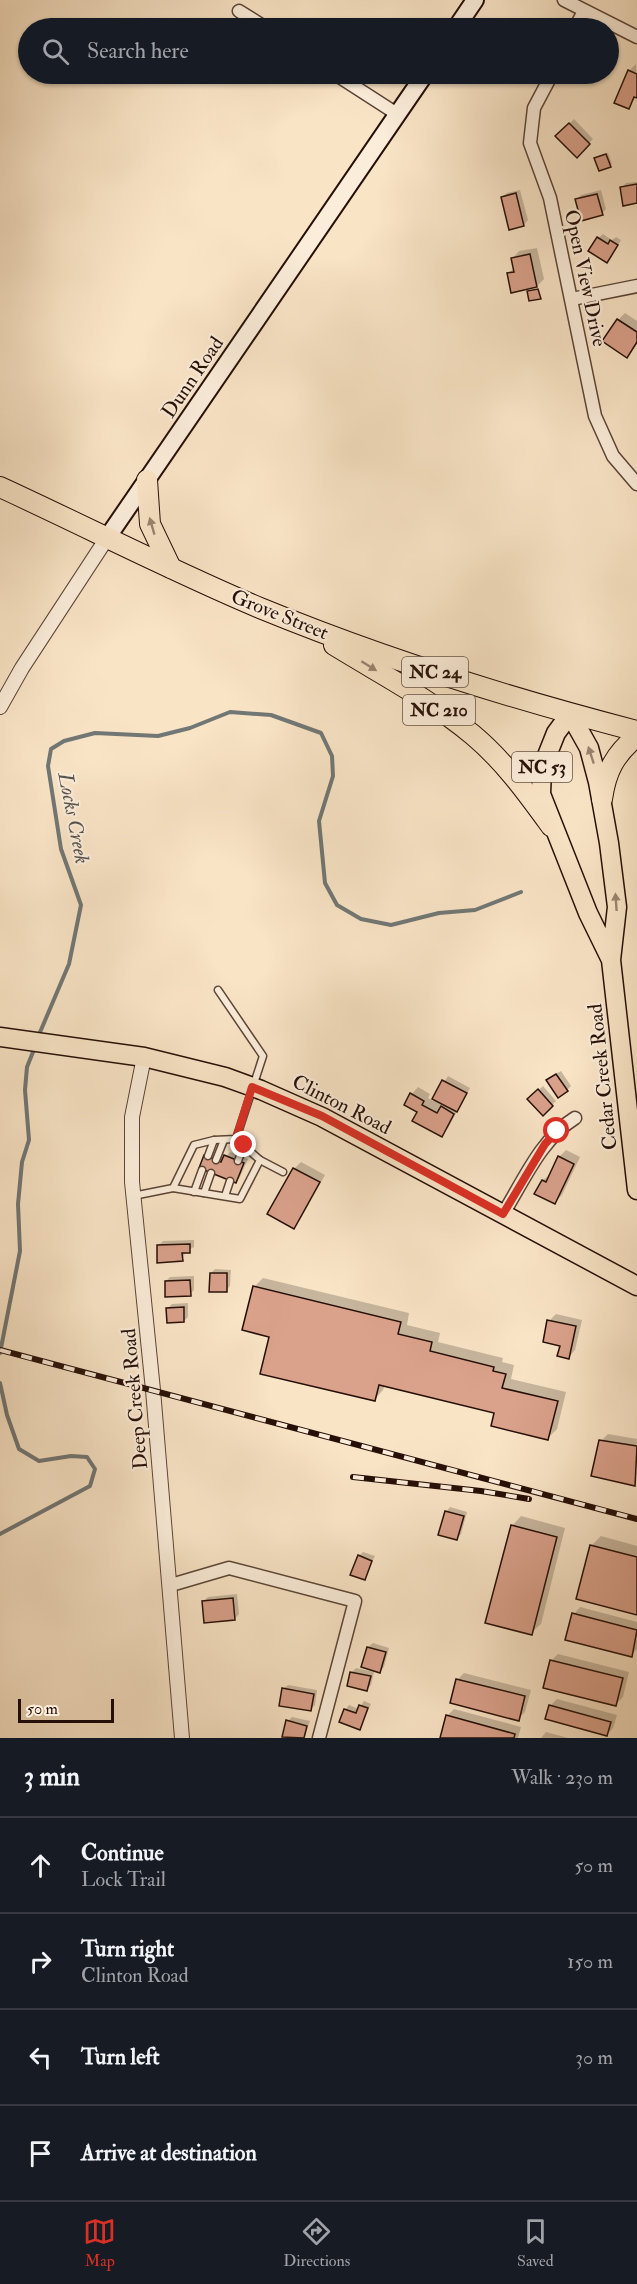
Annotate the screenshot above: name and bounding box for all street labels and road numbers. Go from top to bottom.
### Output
street label: Open View Drive [558,207,612,349]
street label: Dunn Road [156,331,229,423]
street label: Grove Street [227,584,333,646]
road number: NC 24 [402,657,468,687]
road number: NC 210 [403,695,475,725]
road number: NC 53 [512,752,572,782]
street label: Cedar Creek Road [582,1002,623,1151]
street label: Clinton Road [288,1069,396,1140]
street label: Deep Creek Road [116,1327,154,1471]

